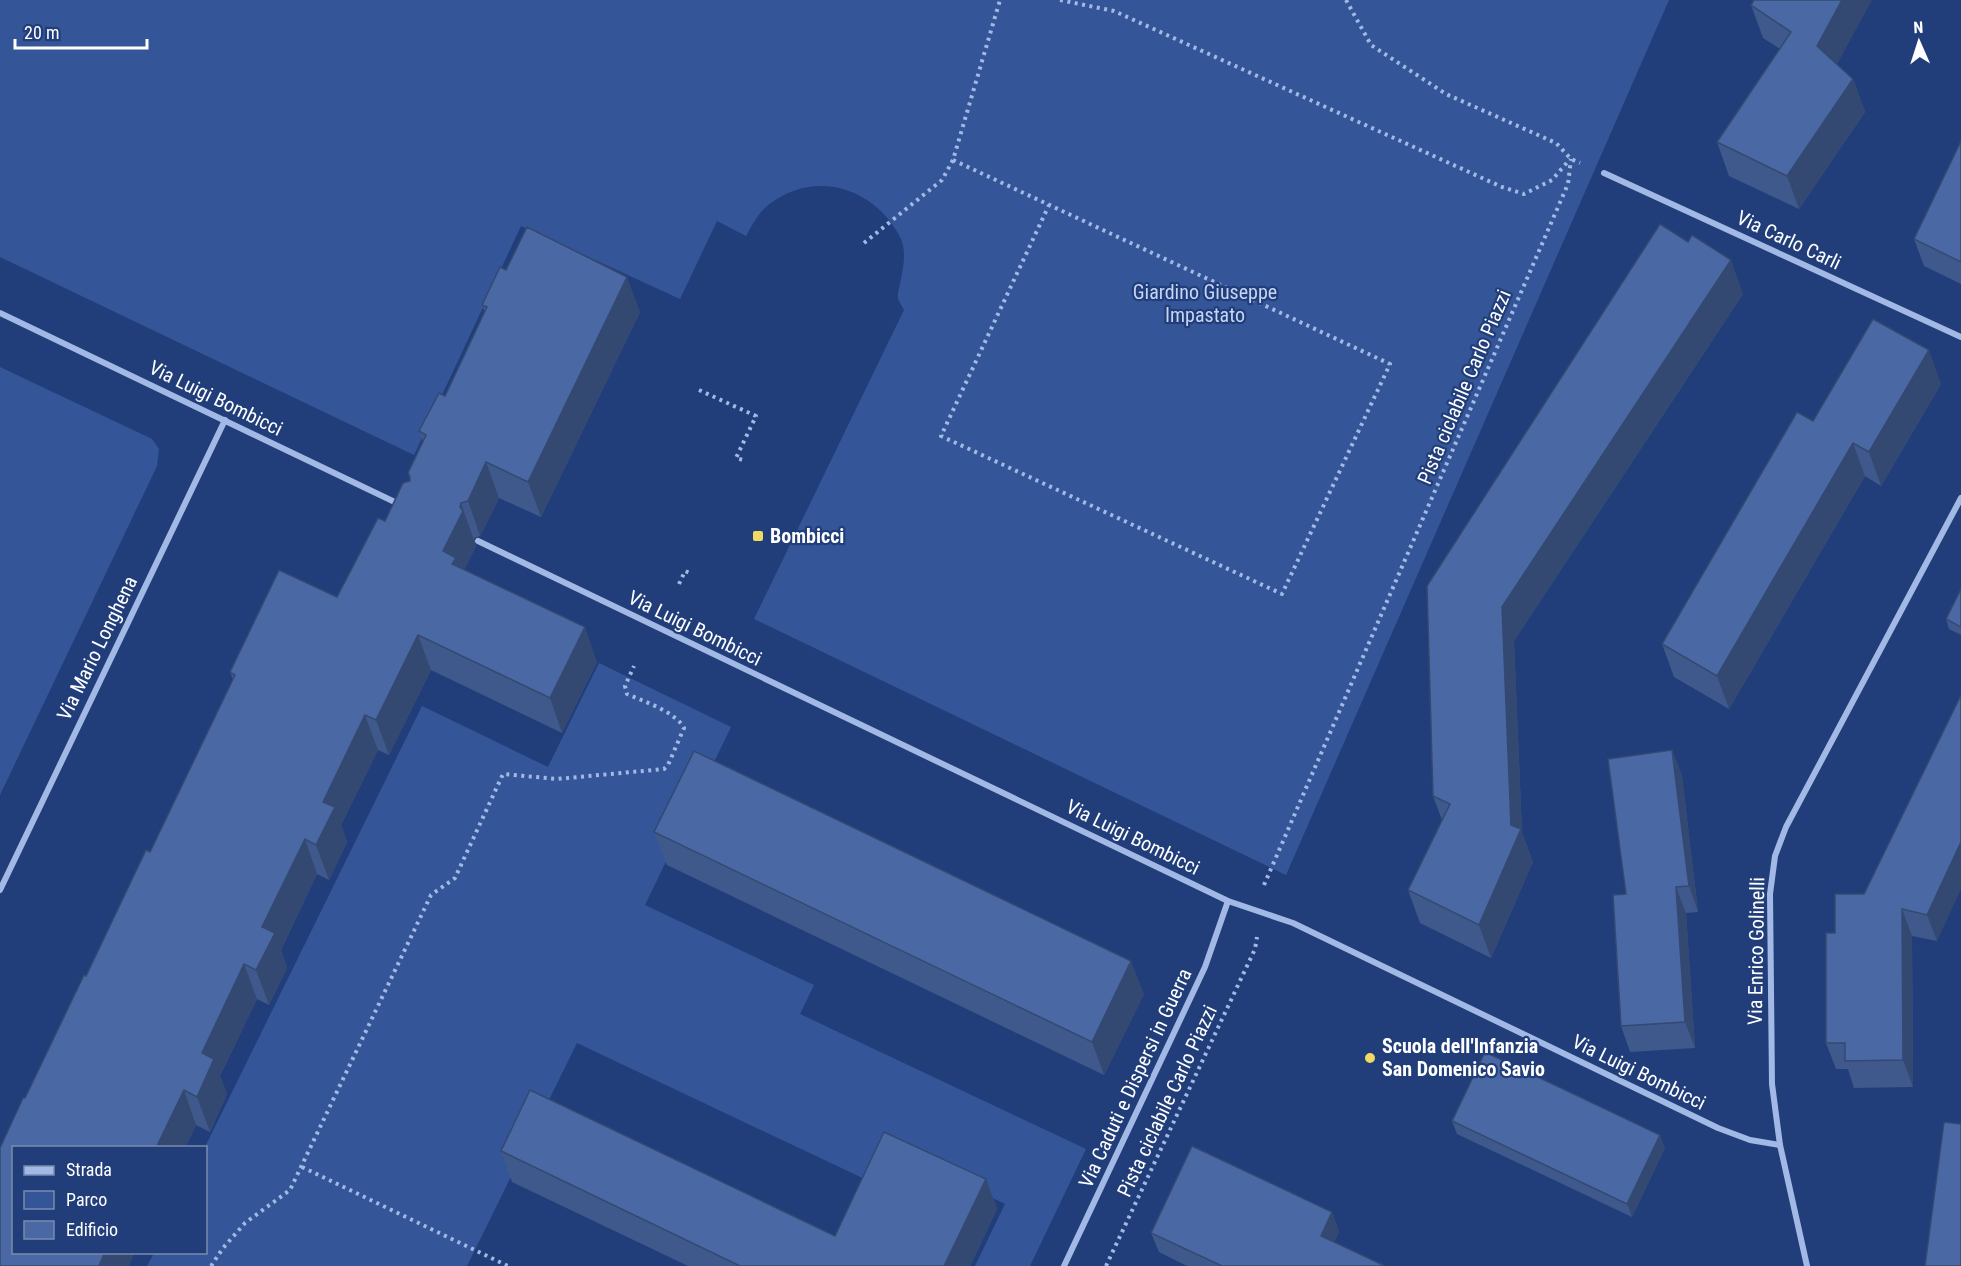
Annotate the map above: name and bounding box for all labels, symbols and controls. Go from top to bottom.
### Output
scale bar [15,12,147,50]
north arrow [1889,12,1949,72]
text: N [1913,18,1924,37]
text: 20 m [24,22,59,43]
street label: Via Carlo Carli [1733,205,1845,275]
park label: Giardino Giuseppe Impastato [1133,280,1277,327]
street label: Pista ciclabile Carlo Piazzi [1412,286,1516,488]
street label: Via Luigi Bombicci [145,355,287,441]
place label: Bombicci [770,524,844,548]
marker: Bombicci [751,529,765,543]
street label: Via Mario Longhena [52,572,142,724]
street label: Via Luigi Bombicci [624,585,766,671]
street label: Via Luigi Bombicci [1062,794,1204,880]
street label: Via Enrico Golinelli [1743,877,1769,1025]
street label: Via Caduti e Dispersi in Guerra [1074,964,1196,1192]
street label: Pista ciclabile Carlo Piazzi [1112,1001,1222,1201]
street label: Via Luigi Bombicci [1568,1029,1710,1115]
place label: Scuola dell'Infanzia San Domenico Savio [1382,1034,1545,1081]
marker: Scuola dell'Infanzia San Domenico Savio [1363,1051,1377,1065]
legend [12,1146,207,1254]
text: Strada [66,1159,112,1180]
text: Parco [66,1189,107,1210]
text: Edificio [66,1219,118,1240]

